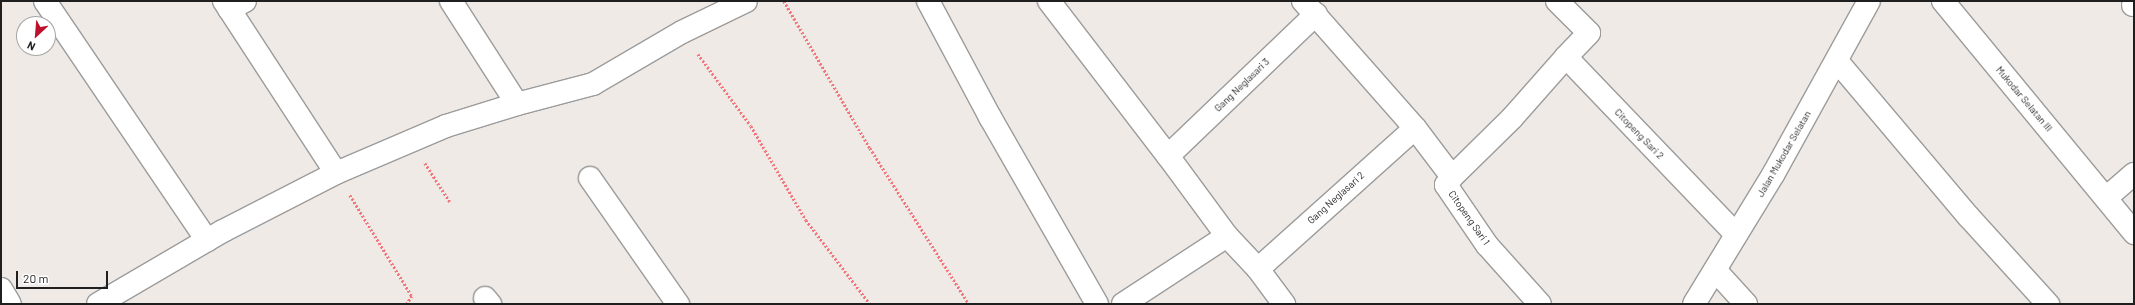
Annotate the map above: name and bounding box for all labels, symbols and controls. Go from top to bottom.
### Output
north arrow [16,16,56,56]
text: N [25,39,37,54]
street label: Gang Neglasari 3 [1212,56,1272,114]
street label: Mukodar Selatan III [1993,64,2055,134]
street label: Citopeng Sari 2 [1612,106,1666,162]
street label: Jalan Mukodar Selatan [1754,109,1814,199]
street label: Gang Neglasari 2 [1305,169,1367,227]
street label: Citopeng Sari 1 [1446,188,1492,248]
scale bar [18,263,110,289]
text: 20 m [23,271,49,285]

